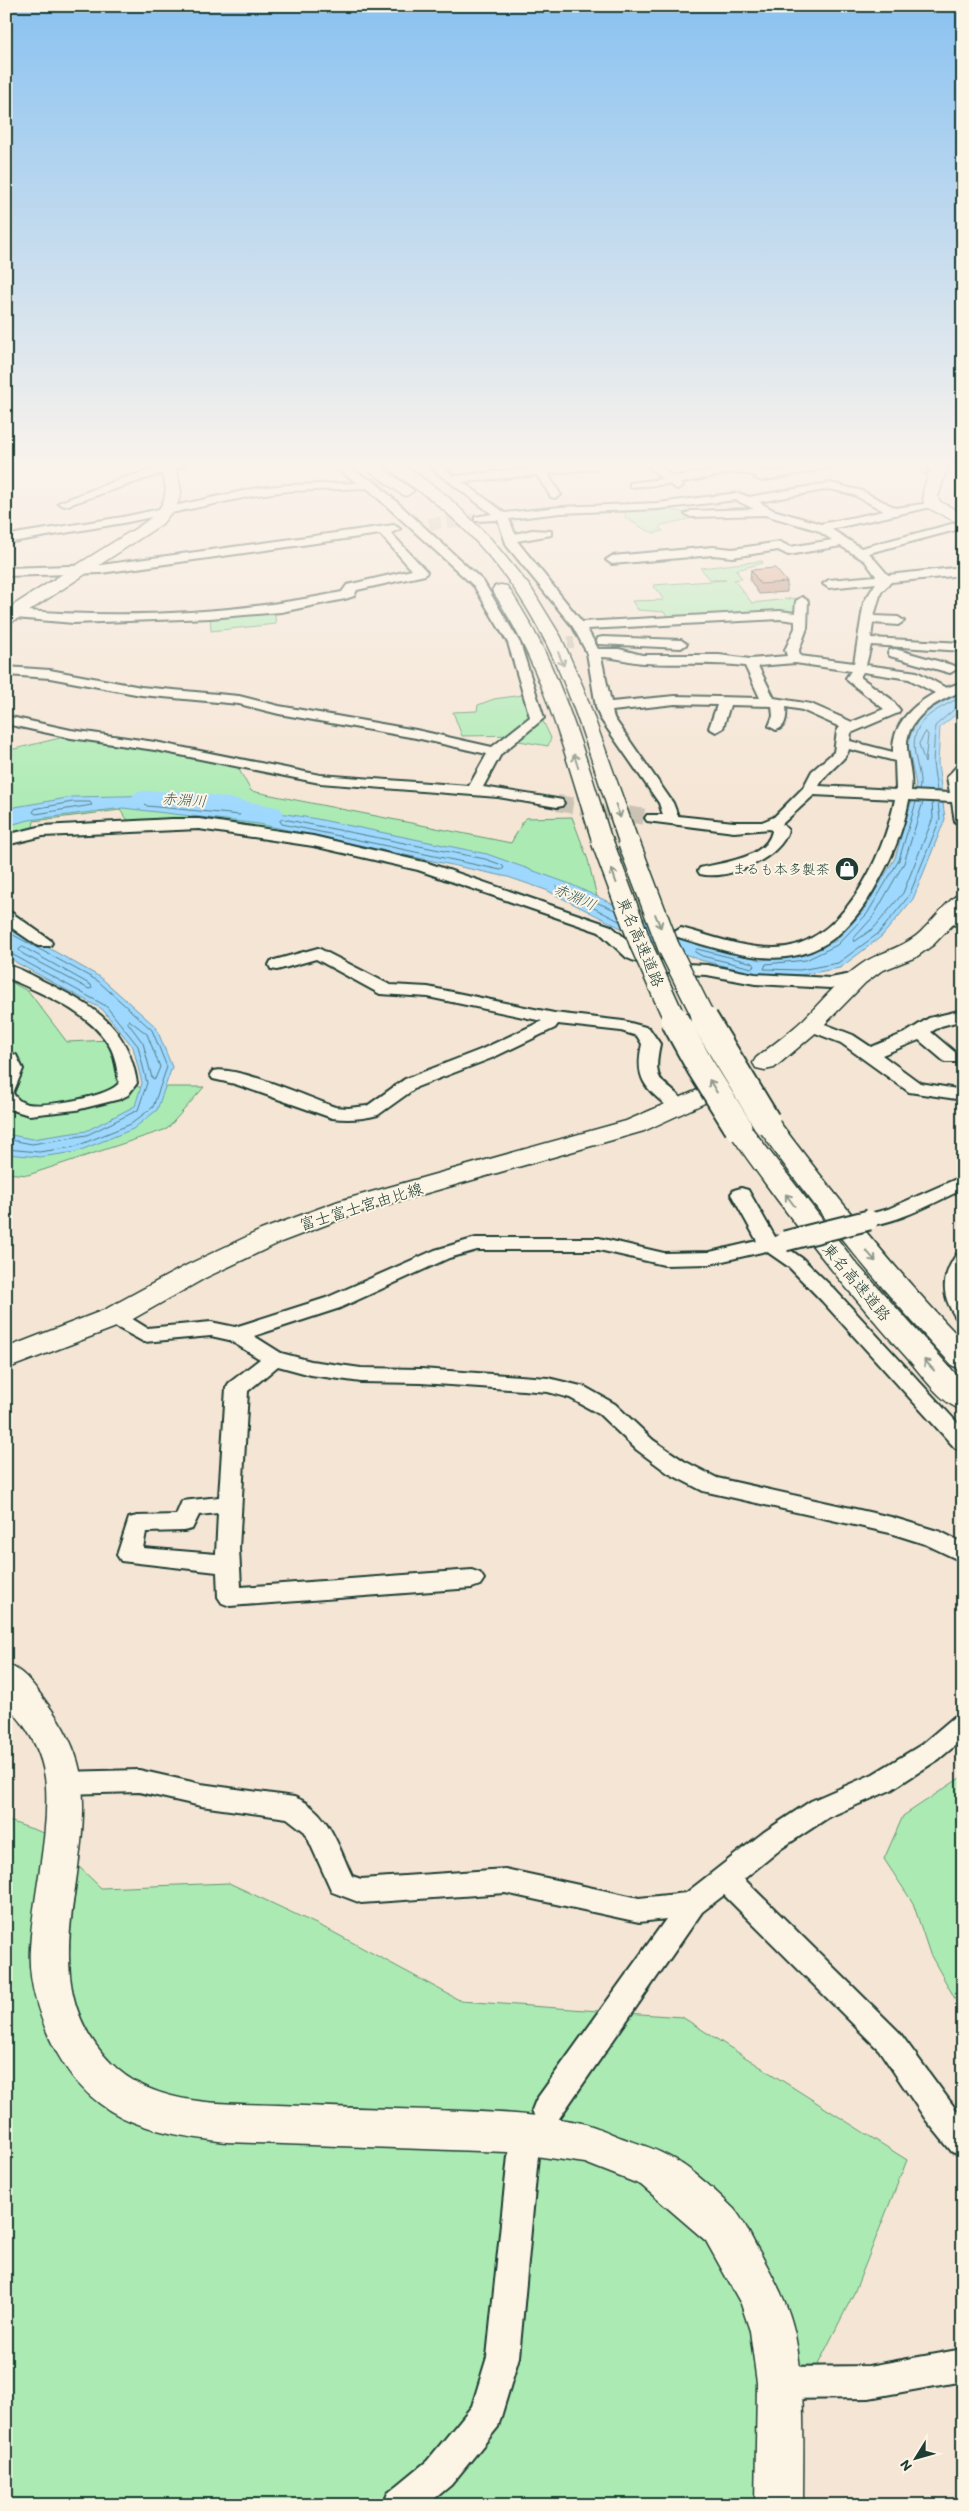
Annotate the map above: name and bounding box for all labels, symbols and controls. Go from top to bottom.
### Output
one-way arrow [557,651,567,666]
one-way arrow [571,754,580,769]
water label: 赤淵川 [161,789,207,811]
one-way arrow [614,803,623,818]
shop icon: まるも本多製茶 [834,856,860,882]
place label: まるも本多製茶 [732,861,830,878]
one-way arrow [609,869,618,884]
water label: 赤淵川 [551,880,599,914]
street label: 東名高速道路 [613,894,668,990]
one-way arrow [653,913,663,928]
one-way arrow [707,1079,717,1093]
street label: 富士富士宮由比線 [297,1179,425,1234]
one-way arrow [785,1194,796,1207]
street label: 東名高速道路 [818,1239,895,1325]
one-way arrow [865,1250,877,1263]
one-way arrow [923,1358,935,1371]
north arrow [892,2434,942,2484]
text: N [896,2457,916,2474]

